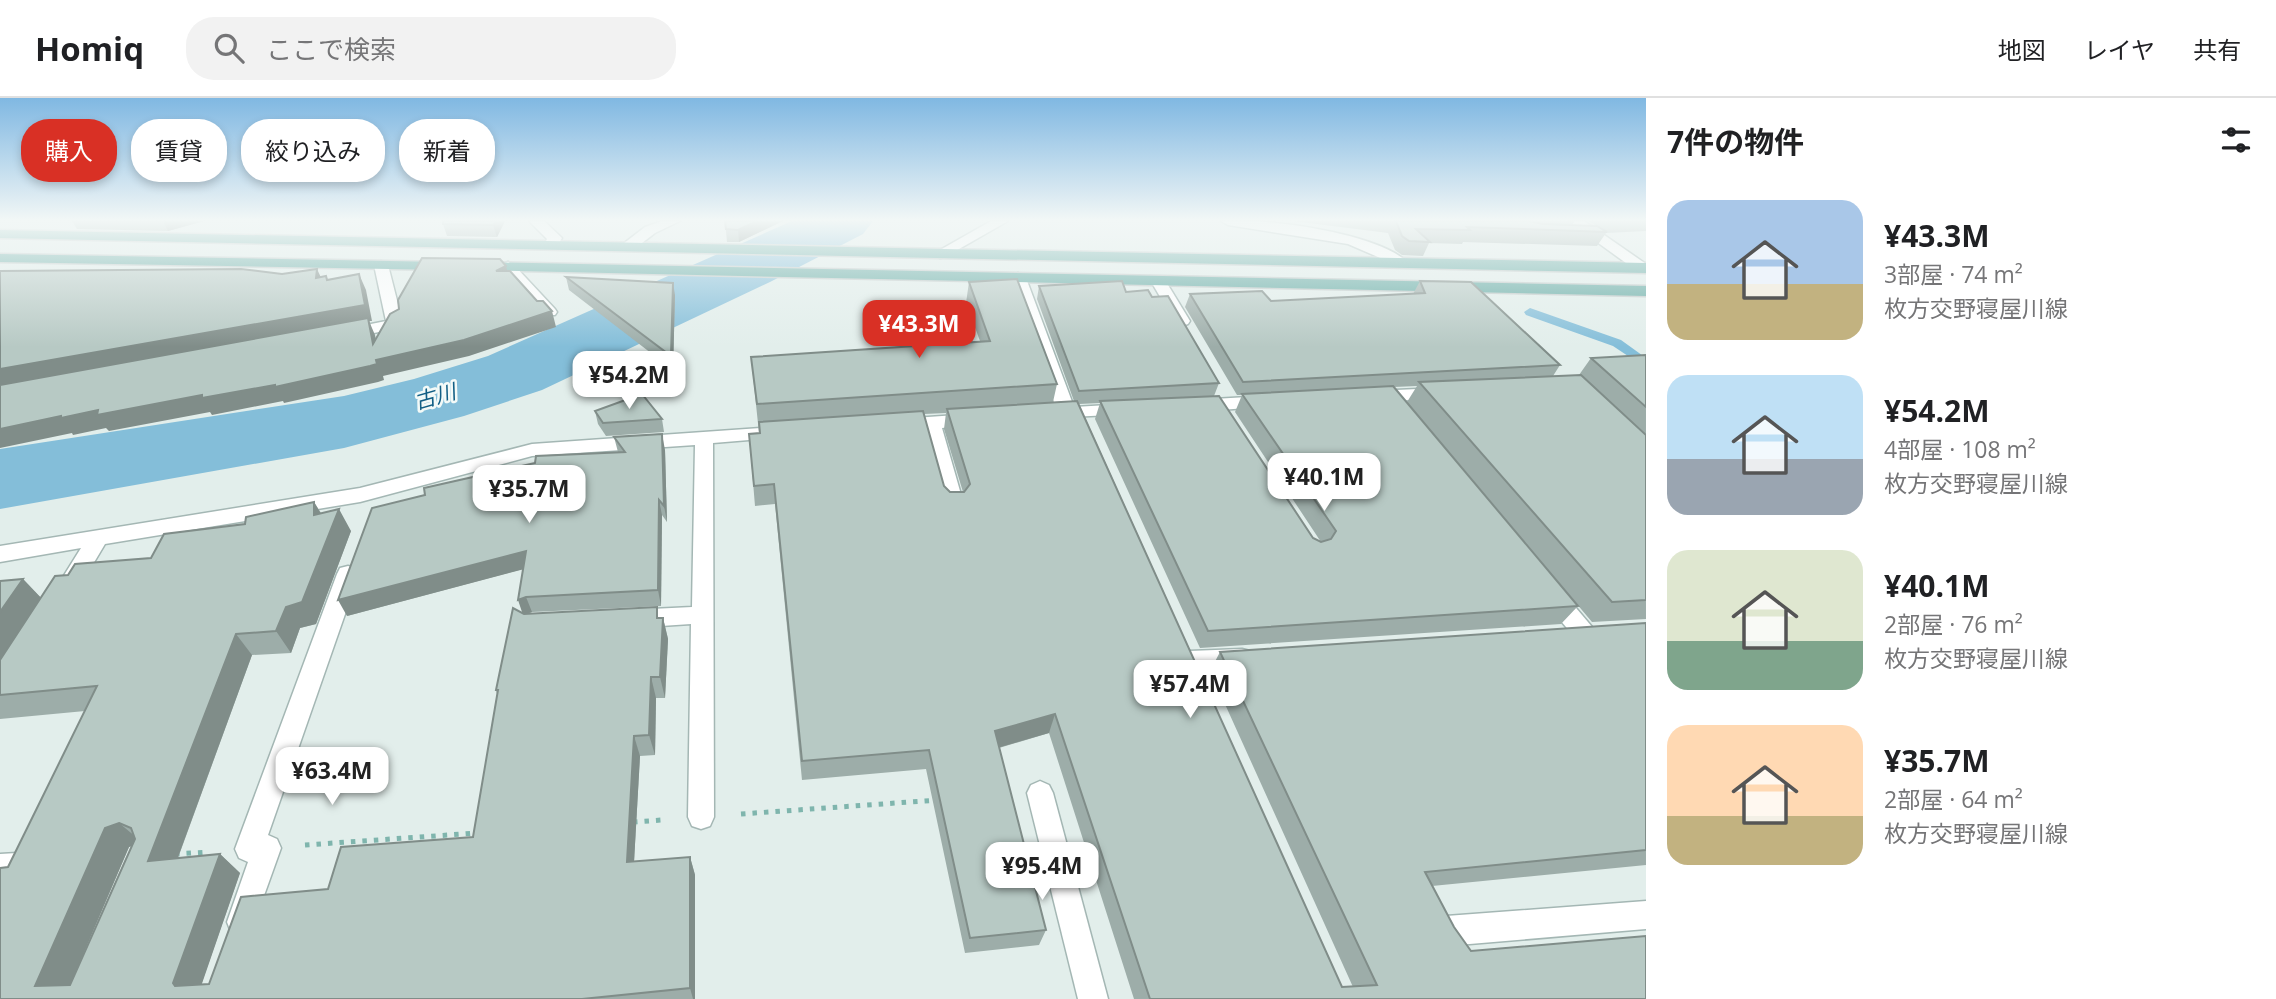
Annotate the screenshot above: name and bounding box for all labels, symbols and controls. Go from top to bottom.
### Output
search box [186,17,676,80]
text: Homiq [35,26,144,71]
icon: search [210,29,248,67]
text: ここで検索 [266,31,396,67]
text: 地図 [1998,33,2046,66]
text: レイヤ [2084,33,2155,66]
text: 共有 [2193,33,2241,66]
chip: 購入 [21,119,117,182]
chip: 賃貸 [131,119,227,182]
chip: 絞り込み [241,119,385,182]
chip: 新着 [399,119,495,182]
text: 7件の物件 [1667,121,1804,162]
icon: filters [2217,121,2255,159]
text: ¥43.3M [1884,215,1989,256]
icon: home [1723,228,1807,312]
text: 3部屋 · 74 m² [1884,258,2023,290]
text: 枚方交野寝屋川線 [1884,292,2068,324]
pin: ¥43.3M [862,300,976,360]
text: ¥43.3M [879,307,959,339]
pin: ¥54.2M [572,352,686,411]
text: ¥54.2M [589,358,669,390]
water label: 古川 [411,376,461,415]
text: ¥54.2M [1884,390,1989,431]
icon: home [1723,403,1807,487]
text: 4部屋 · 108 m² [1884,433,2036,465]
pin: ¥40.1M [1267,454,1381,513]
text: ¥40.1M [1284,460,1364,492]
pin: ¥35.7M [472,466,586,525]
text: 枚方交野寝屋川線 [1884,467,2068,499]
text: ¥35.7M [489,472,569,504]
text: ¥40.1M [1884,565,1989,606]
icon: home [1723,578,1807,662]
text: 2部屋 · 76 m² [1884,608,2023,640]
text: 枚方交野寝屋川線 [1884,642,2068,674]
pin: ¥57.4M [1133,660,1247,720]
text: ¥57.4M [1150,667,1230,699]
text: ¥35.7M [1884,740,1989,781]
pin: ¥63.4M [275,748,389,807]
icon: home [1723,753,1807,837]
text: ¥63.4M [292,754,372,786]
text: 2部屋 · 64 m² [1884,783,2023,815]
text: 枚方交野寝屋川線 [1884,817,2068,849]
pin: ¥95.4M [985,842,1099,902]
text: ¥95.4M [1002,849,1082,881]

